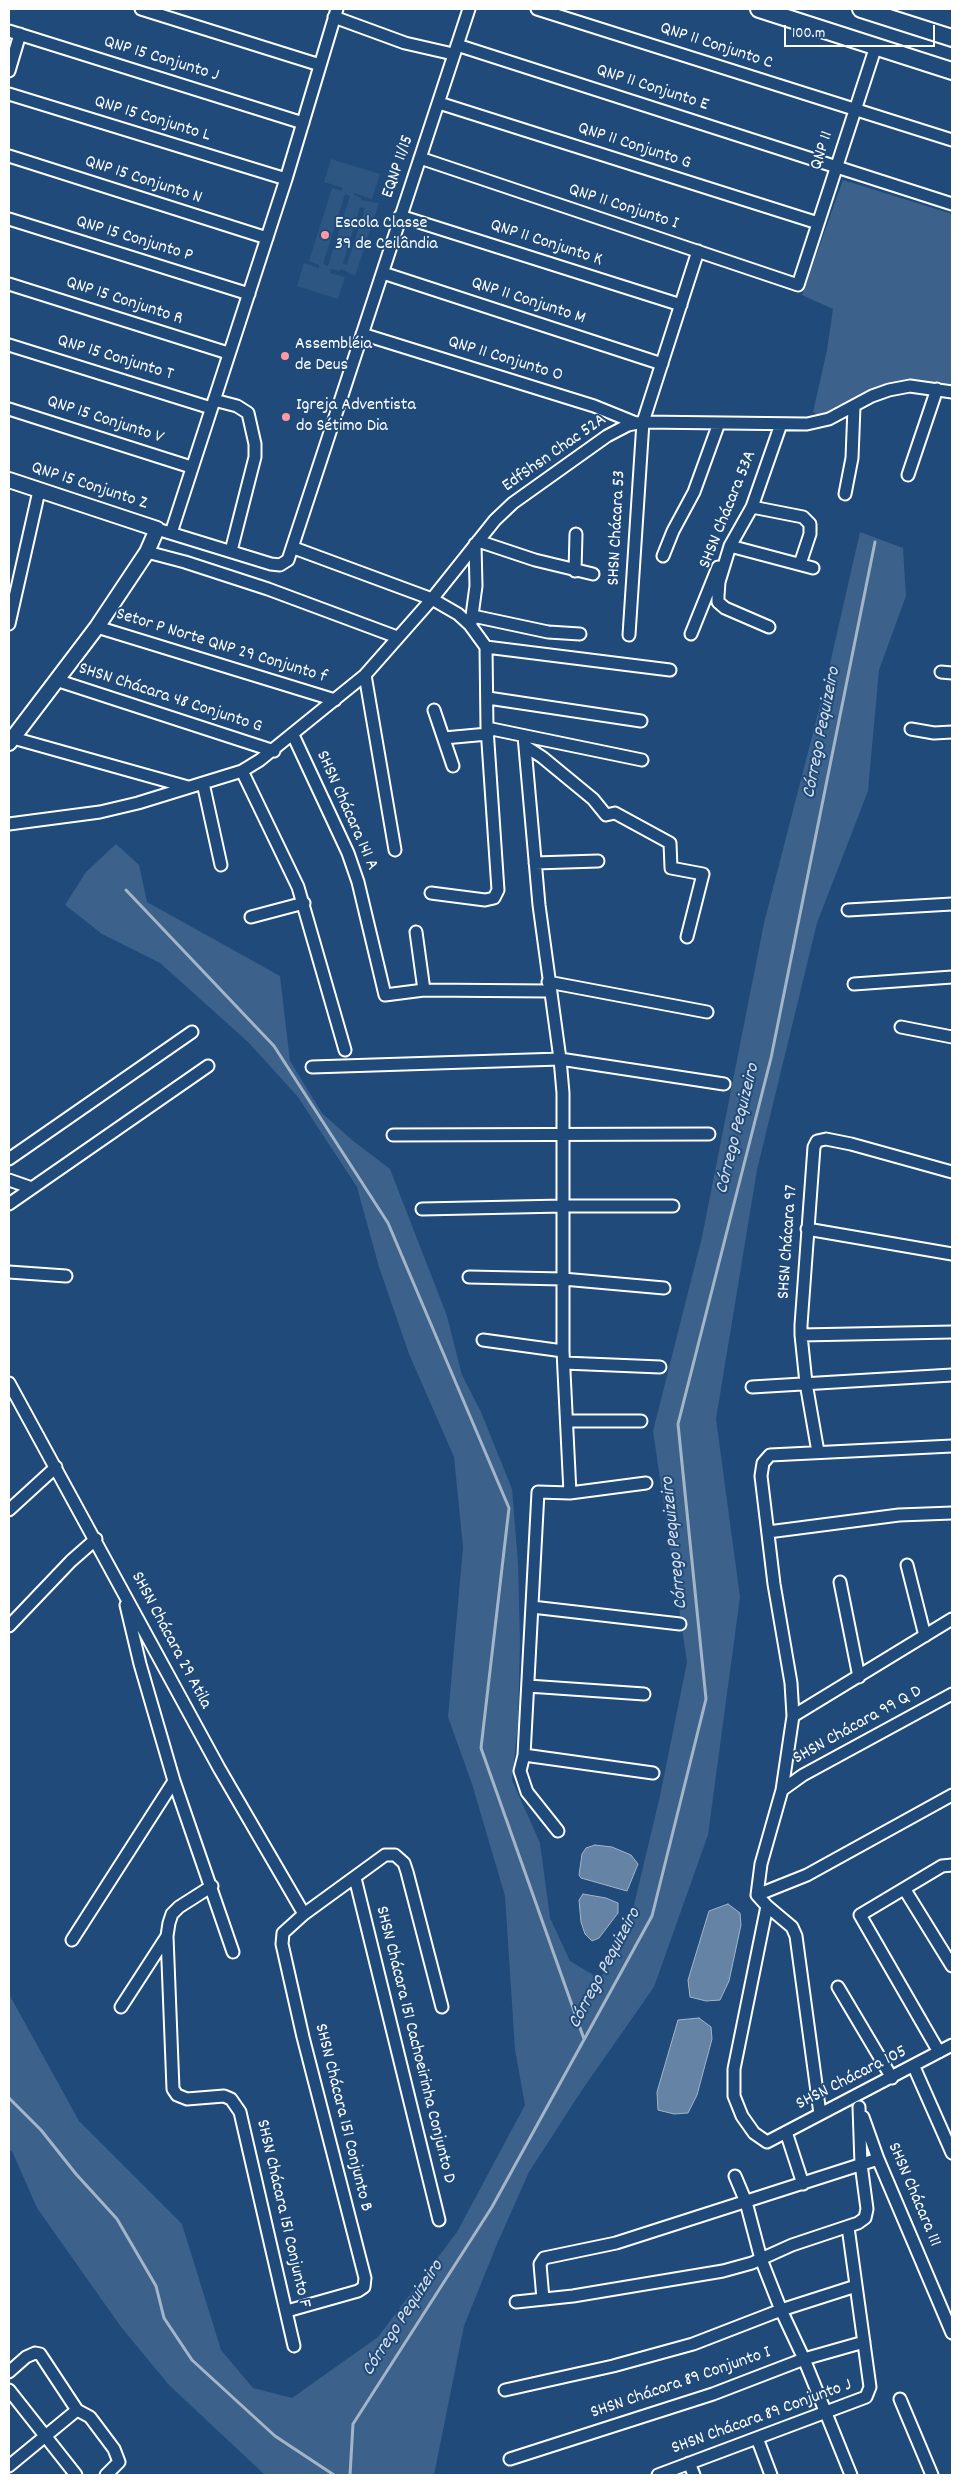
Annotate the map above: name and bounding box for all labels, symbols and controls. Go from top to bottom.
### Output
scale bar [786,15,937,47]
street label: QNP 11 Conjunto C [657,19,775,75]
text: 100 m [792,23,825,45]
street label: QNP 15 Conjunto J [101,32,221,88]
street label: QNP 11 Conjunto E [593,61,711,117]
street label: QNP 15 Conjunto L [91,92,213,148]
street label: QNP 11 Conjunto G [575,119,693,175]
street label: QNP 11 [807,129,839,173]
street label: EQNP 11/15 [378,133,420,201]
street label: QNP 15 Conjunto N [82,152,204,210]
street label: QNP 11 Conjunto I [565,180,681,236]
street label: QNP 15 Conjunto P [73,212,195,268]
place label: Escola Classe 39 de Ceilândia [335,214,438,256]
street label: QNP 11 Conjunto K [487,216,605,272]
marker: Escola Classe 39 de Ceilândia [319,229,331,241]
street label: QNP 15 Conjunto R [63,273,185,331]
street label: QNP 11 Conjunto M [468,273,588,331]
street label: QNP 15 Conjunto T [54,331,176,387]
street label: QNP 11 Conjunto O [445,332,565,388]
place label: Assembléia de Deus [295,335,372,378]
marker: Assembléia de Deus [279,350,291,362]
street label: QNP 15 Conjunto V [44,392,166,450]
place label: Igreja Adventista do Sétimo Dia [296,396,416,438]
street label: EdfShsn Chac 52A [499,410,611,498]
marker: Igreja Adventista do Sétimo Dia [280,411,292,423]
street label: SHSN Chácara 53A [696,448,762,572]
street label: QNP 15 Conjunto Z [28,458,150,516]
street label: SHSN Chácara 53 [604,470,632,586]
street label: Setor P Norte QNP 29 Conjunto f [113,605,329,689]
street label: SHSN Chácara 48 Conjunto G [75,659,265,739]
water label: Córrego Pequizeiro [799,666,847,800]
street label: SHSN Chácara 141 A [310,748,382,874]
water label: Córrego Pequizeiro [712,1062,766,1196]
street label: SHSN Chácara 97 [774,1184,804,1300]
water label: Córrego Pequizeiro [658,1476,694,1610]
street label: SHSN Chácara 29 Atila [125,1569,215,1713]
street label: SHSN Chácara 99 Q D [790,1682,926,1770]
street label: SHSN Chácara 151 Cachoeirinha Conjunto D [369,1904,459,2186]
water label: Córrego Pequizeiro [565,1905,647,2033]
street label: SHSN Chácara 151 Conjunto B [308,2022,376,2214]
street label: SHSN Chácara 105 [793,2042,911,2116]
street label: SHSN Chácara 151 Conjunto F [250,2118,314,2310]
street label: SHSN Chácara 111 [881,2140,945,2250]
water label: Córrego Pequizeiro [358,2257,450,2381]
street label: SHSN Chácara 89 Conjunto I [588,2343,774,2425]
street label: SHSN Chácara 89 Conjunto J [669,2375,855,2461]

